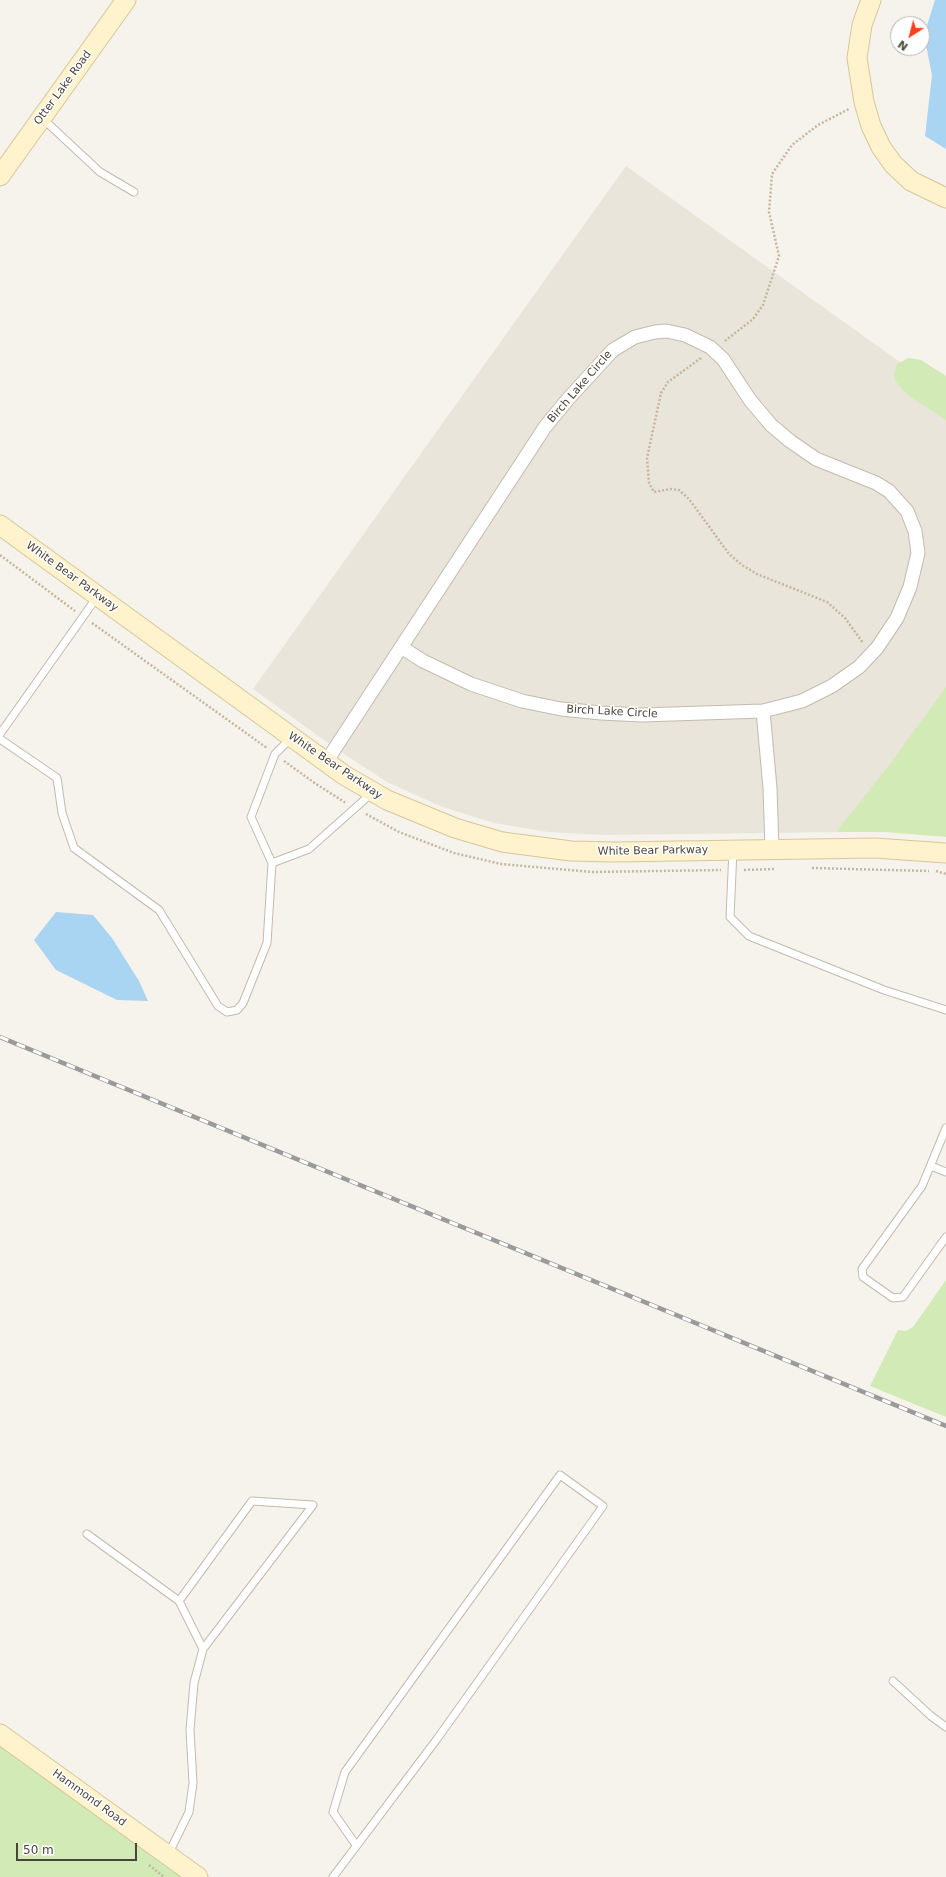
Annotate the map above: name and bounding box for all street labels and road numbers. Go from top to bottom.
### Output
street label: Otter Lake Road [32,48,94,128]
street label: Birch Lake Circle [545,348,615,426]
street label: White Bear Parkway [23,539,121,615]
street label: Birch Lake Circle [566,703,658,721]
street label: White Bear Parkway [285,730,385,802]
street label: White Bear Parkway [598,843,708,859]
street label: Hammond Road [49,1767,129,1829]

